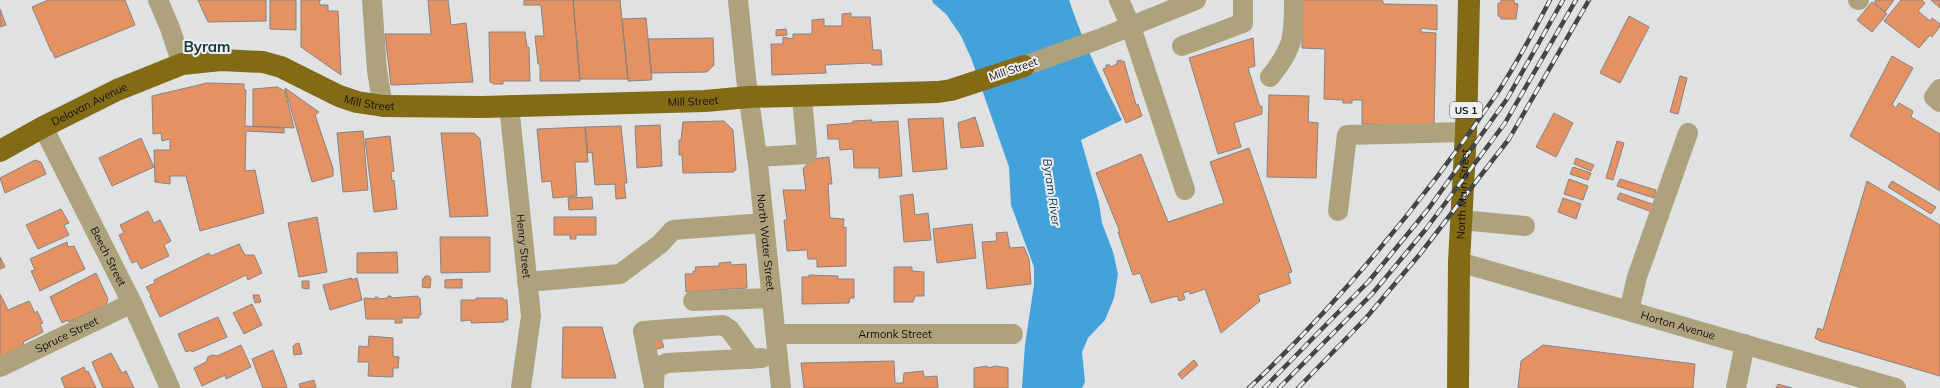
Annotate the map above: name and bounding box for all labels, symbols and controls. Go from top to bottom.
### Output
district label: Byram [183,37,231,56]
street label: Mill Street [987,54,1039,84]
street label: Delavan Avenue [49,80,130,129]
street label: Mill Street [342,91,395,113]
street label: Mill Street [667,93,719,109]
road number: US 1 [1450,102,1482,118]
street label: North Main Street [1453,148,1472,240]
water label: Byram River [1040,157,1064,227]
street label: North Water Street [754,193,778,292]
street label: Henry Street [513,213,534,279]
street label: Beech Street [88,224,129,289]
street label: Horton Avenue [1639,308,1717,343]
street label: Spruce Street [33,313,101,356]
street label: Armonk Street [858,327,932,341]

